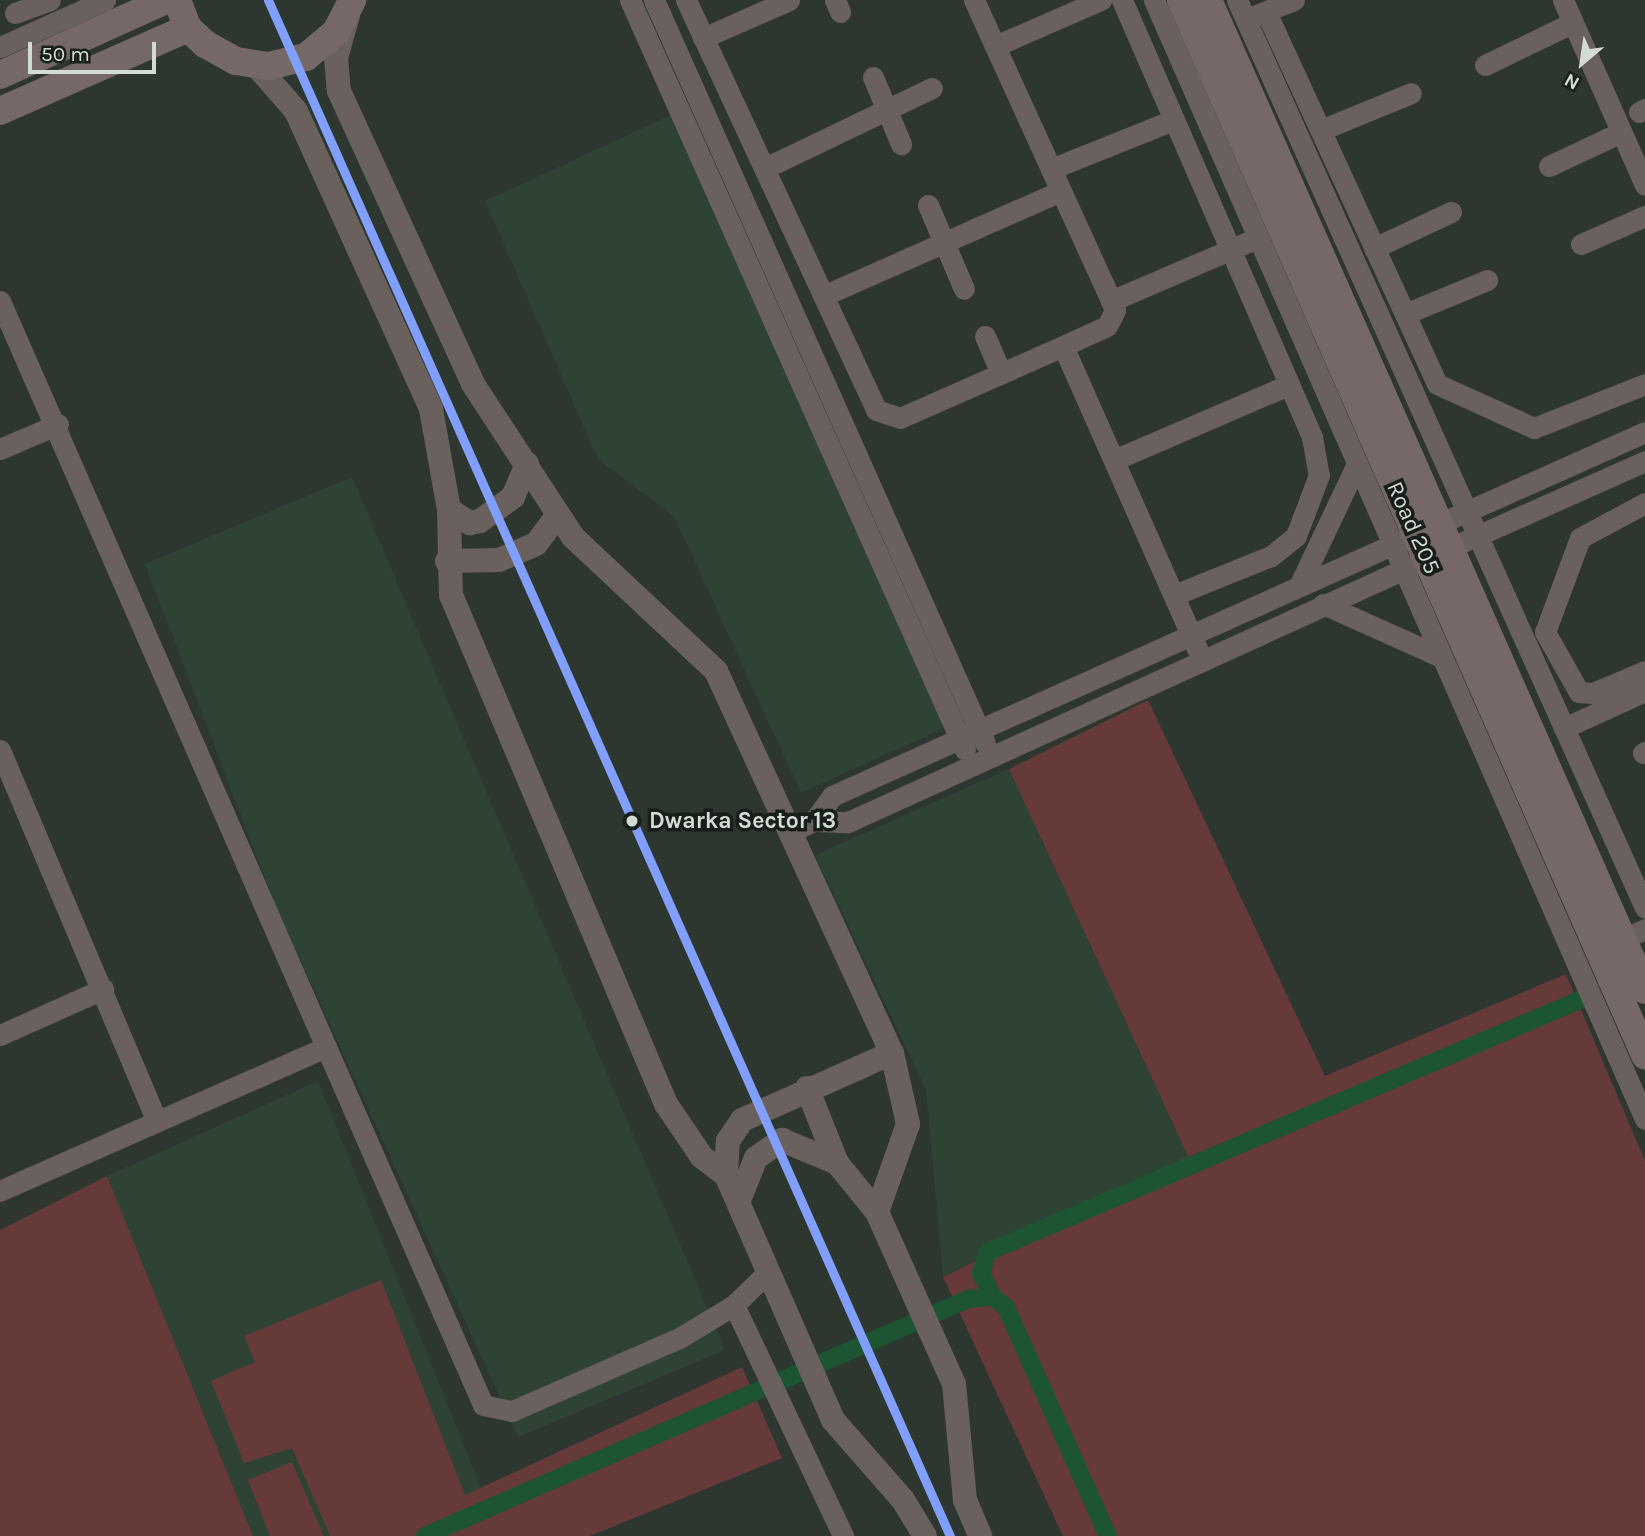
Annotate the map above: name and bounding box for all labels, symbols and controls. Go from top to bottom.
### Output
scale bar [32,28,159,72]
north arrow [1547,28,1617,98]
text: 50 m [41,42,90,66]
text: N [1561,68,1583,94]
street label: Road 205 [1380,477,1446,579]
place label: Dwarka Sector 13 [649,807,836,835]
marker: Dwarka Sector 13 [621,810,643,832]

